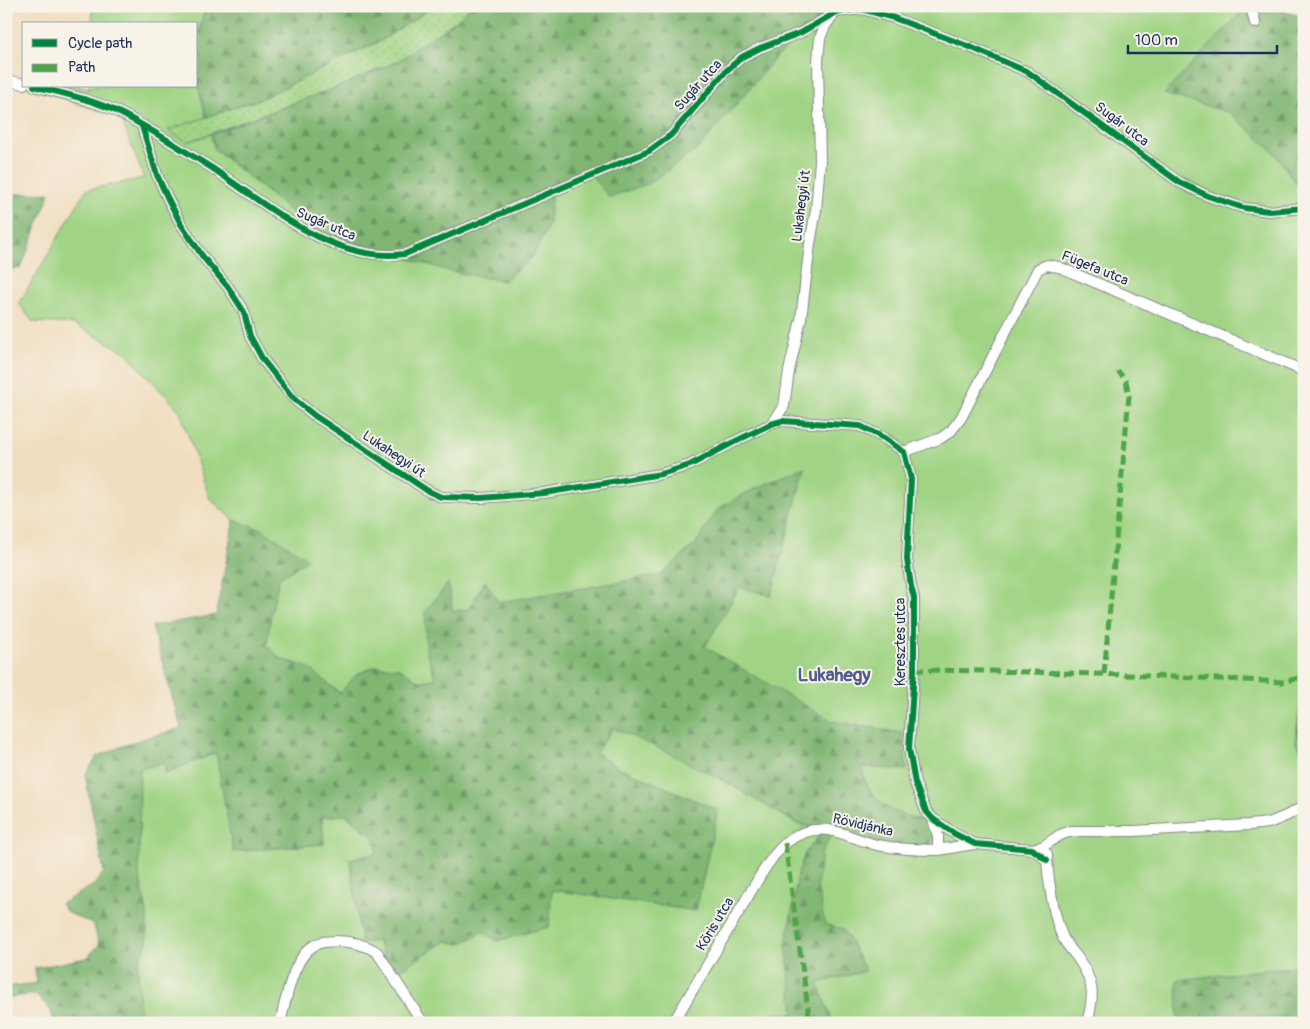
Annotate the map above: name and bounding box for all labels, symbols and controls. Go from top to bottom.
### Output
legend [22,22,198,88]
scale bar [1128,22,1276,54]
text: 100 m [1135,31,1178,50]
text: Cycle path [68,34,132,53]
street label: Sugár utca [671,56,725,114]
text: Path [68,58,95,77]
street label: Sugár utca [1092,98,1152,150]
street label: Lukahegyi út [788,169,814,243]
street label: Sugár utca [294,204,358,244]
street label: Fügefa utca [1059,247,1131,289]
street label: Lukahegyi út [359,427,429,481]
street label: Keresztes utca [892,598,909,686]
district label: Lukahegy [798,663,871,687]
street label: Rövidjánka [831,810,895,840]
street label: Kőris utca [692,894,738,954]

